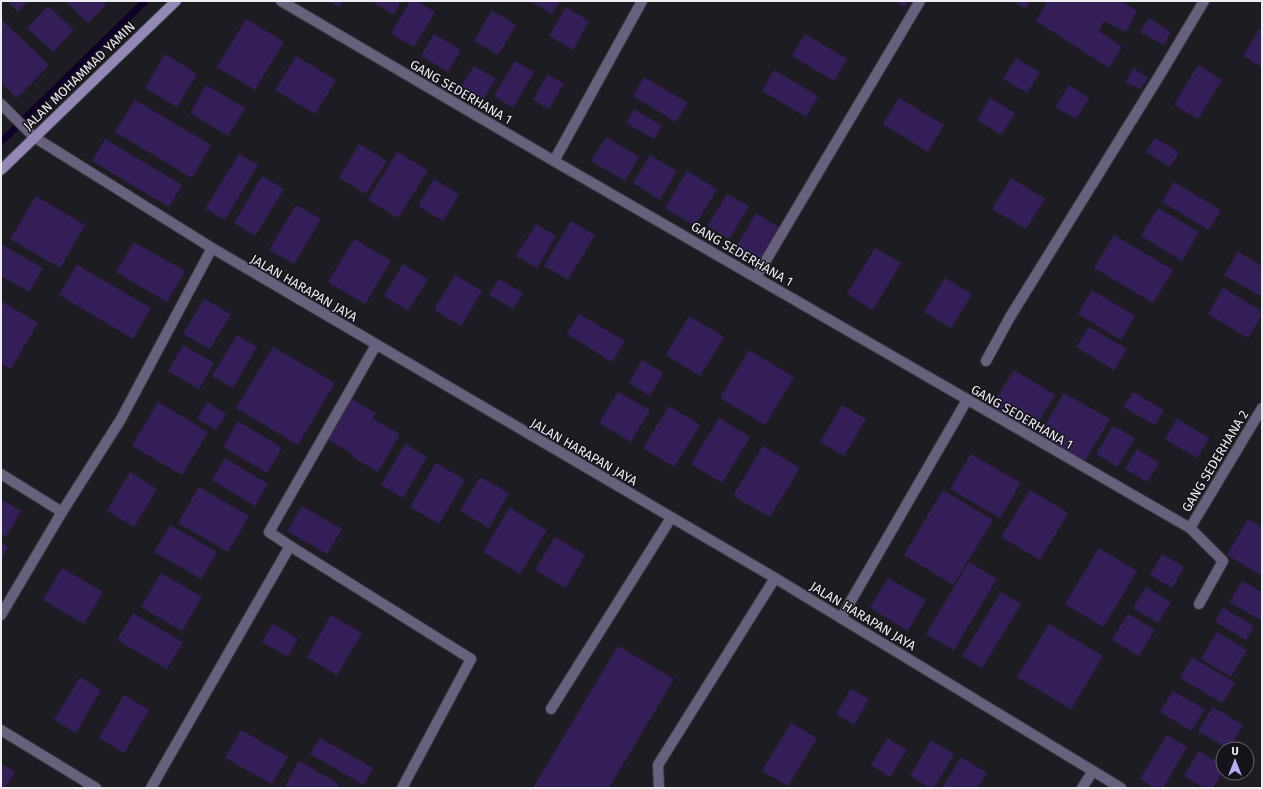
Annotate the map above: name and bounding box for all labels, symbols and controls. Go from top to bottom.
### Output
street label: JALAN MOHAMMAD YAMIN [20,19,138,133]
street label: GANG SEDERHANA 1 [407,57,515,127]
street label: GANG SEDERHANA 1 [688,219,796,289]
street label: JALAN HARAPAN JAYA [248,251,360,325]
street label: GANG SEDERHANA 1 [968,382,1076,452]
street label: GANG SEDERHANA 2 [1179,407,1251,515]
street label: JALAN HARAPAN JAYA [528,415,640,489]
street label: JALAN HARAPAN JAYA [807,579,919,654]
north arrow [1215,741,1255,781]
text: U [1231,745,1239,758]

